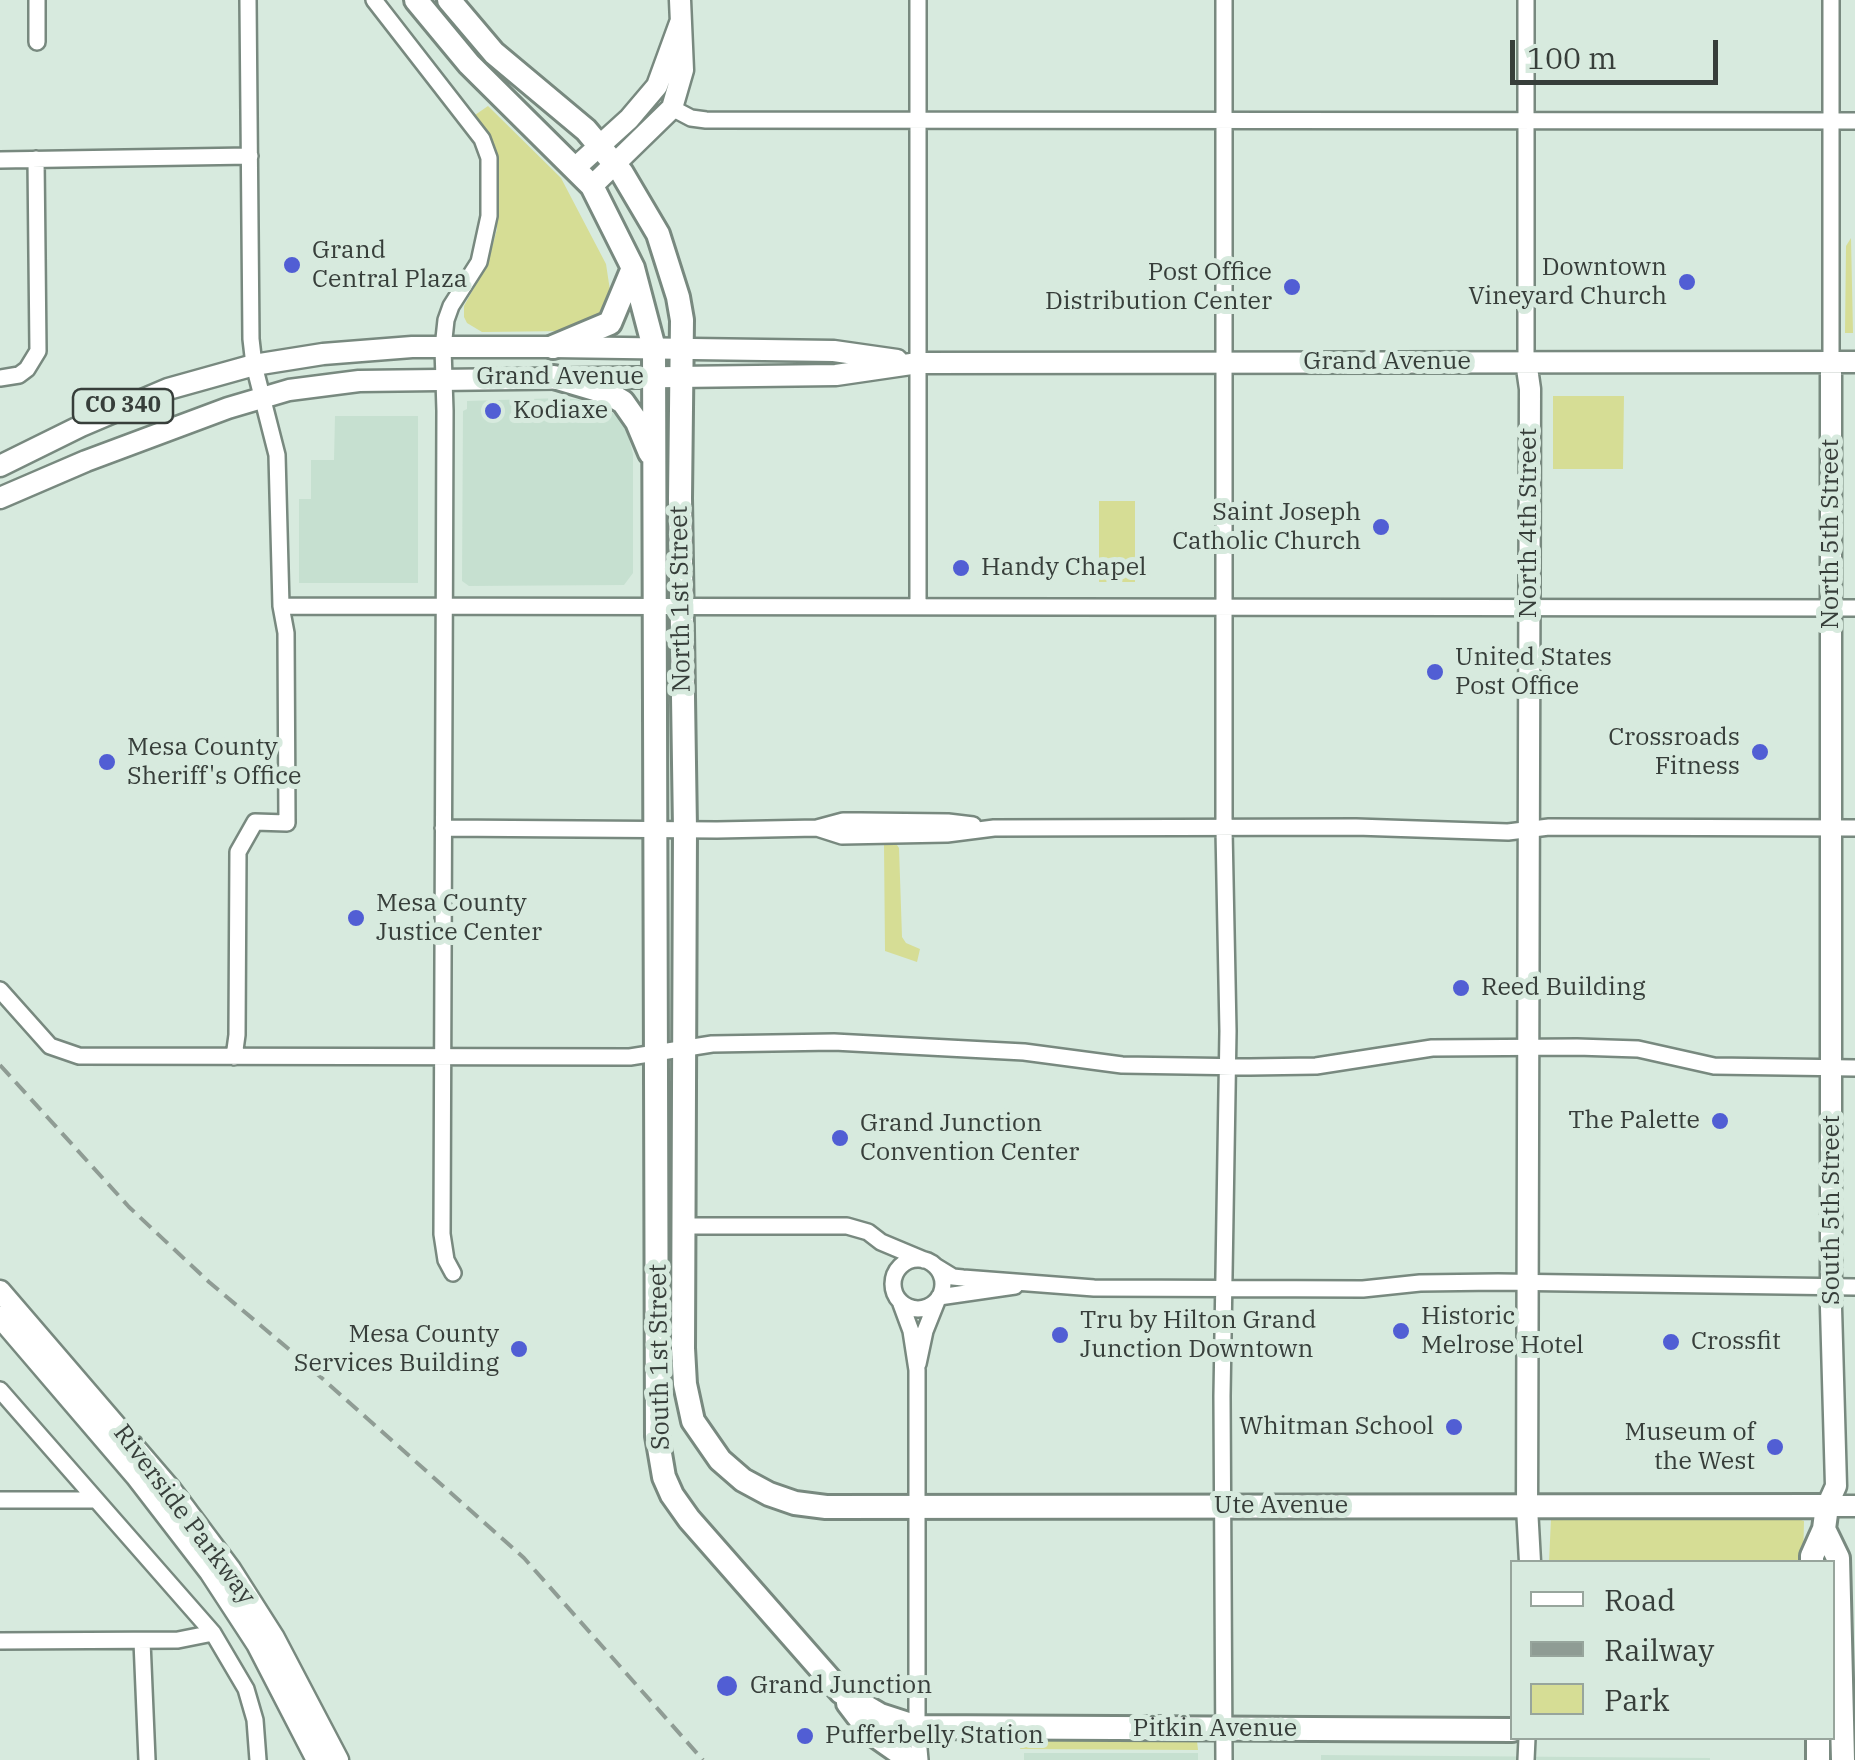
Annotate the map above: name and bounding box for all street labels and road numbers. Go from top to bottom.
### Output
street label: Grand Avenue [1303,347,1471,377]
street label: Grand Avenue [476,362,644,392]
road number: CO 340 [73,389,173,423]
street label: North 4th Street [1514,428,1544,618]
street label: North 5th Street [1816,439,1846,629]
street label: North 1st Street [664,505,698,693]
street label: South 5th Street [1817,1115,1847,1305]
street label: South 1st Street [643,1264,677,1450]
street label: Riverside Parkway [107,1419,261,1611]
street label: Ute Avenue [1214,1491,1348,1521]
street label: Pitkin Avenue [1133,1714,1297,1744]

